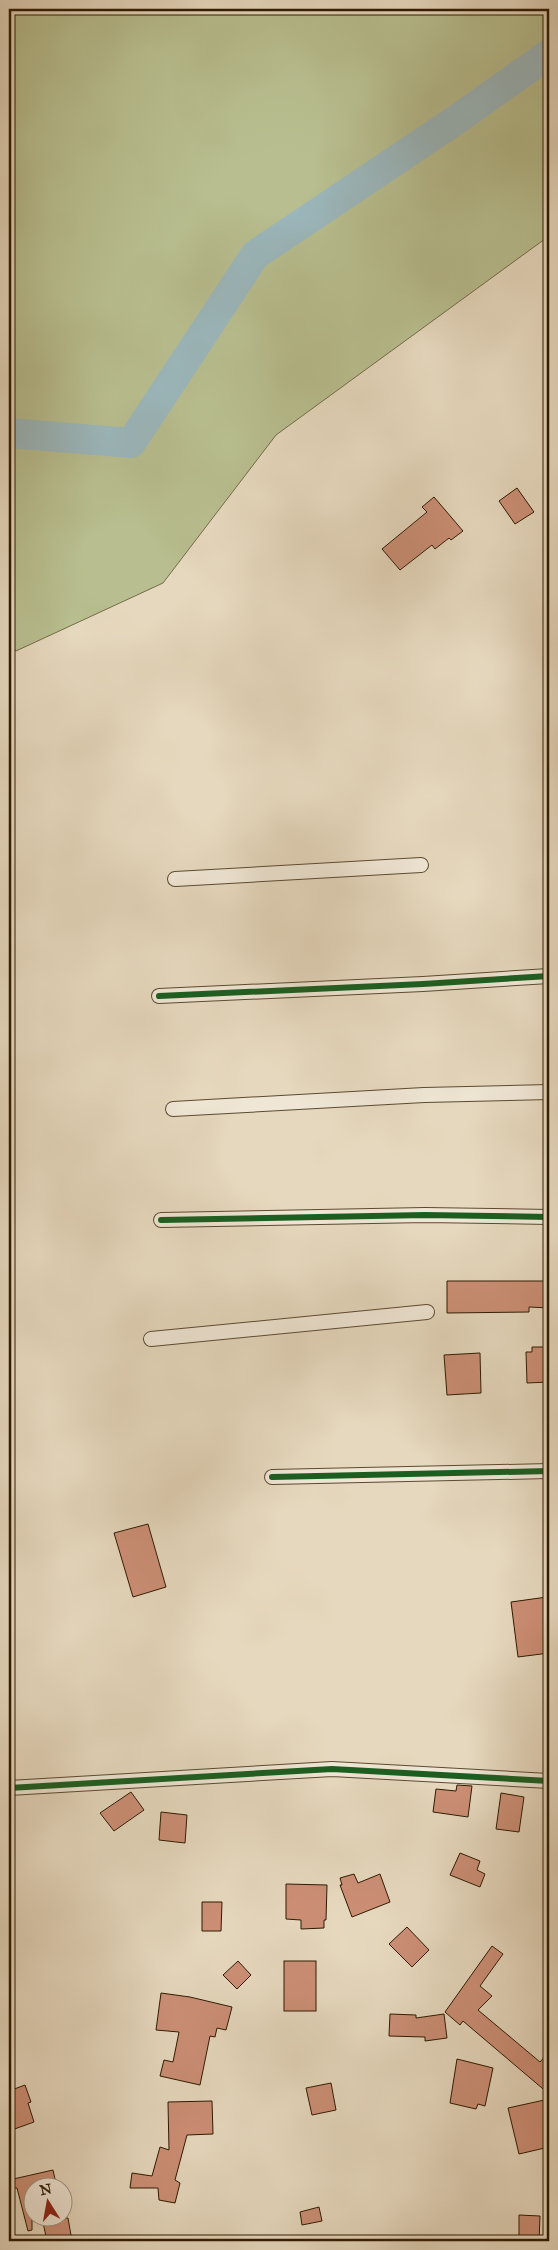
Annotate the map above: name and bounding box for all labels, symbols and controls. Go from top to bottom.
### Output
north arrow [22,2178,72,2228]
text: N [38,2180,53,2199]

